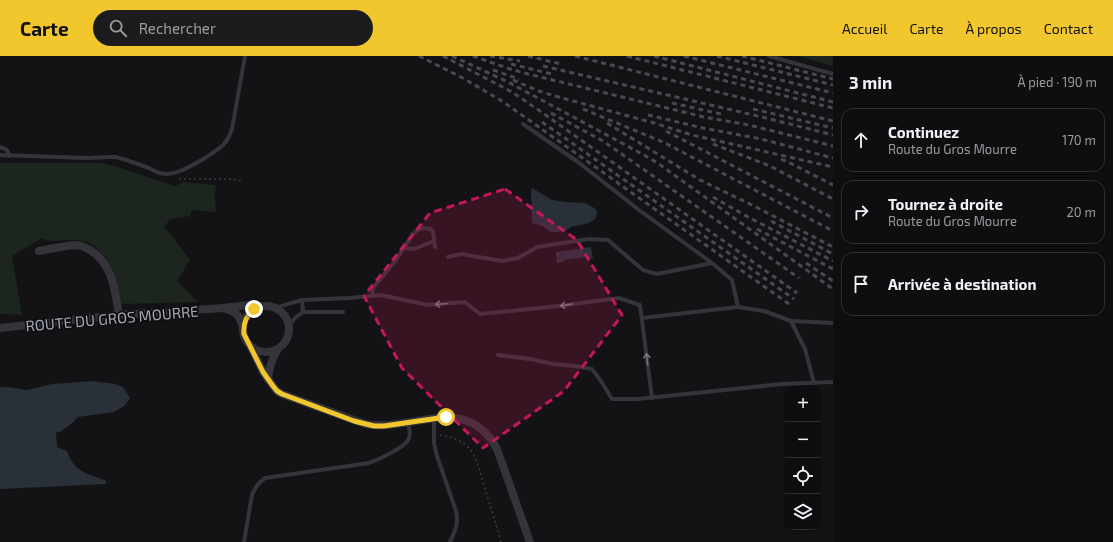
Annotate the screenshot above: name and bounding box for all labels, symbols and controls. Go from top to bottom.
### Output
search box [93,10,373,46]
text: Carte [20,17,69,40]
icon: search [107,17,129,39]
text: Rechercher [139,19,216,37]
text: Accueil [842,20,887,37]
text: Carte [909,20,944,37]
text: À propos [966,20,1022,37]
text: Contact [1044,20,1093,37]
text: 3 min [849,72,892,92]
text: À pied · 190 m [1018,74,1097,90]
text: Continuez [888,123,959,141]
icon: ahead [850,129,872,151]
text: 170 m [1062,132,1096,148]
text: Route du Gros Mourre [888,141,1017,157]
text: Tournez à droite [888,195,1003,213]
icon: right [850,201,872,223]
text: 20 m [1067,204,1096,220]
text: Route du Gros Mourre [888,213,1017,229]
icon: arrive [850,273,872,295]
text: Arrivée à destination [888,275,1036,293]
route end [245,300,263,318]
street label: ROUTE DU GROS MOURRE [25,301,199,335]
one-way arrow [435,301,448,308]
one-way arrow [560,301,573,309]
one-way arrow [643,353,651,366]
map controls [785,386,821,530]
button: + [785,386,821,422]
route start [437,408,455,426]
button: − [785,422,821,458]
button: locate [785,458,821,494]
button: layers [785,494,821,530]

